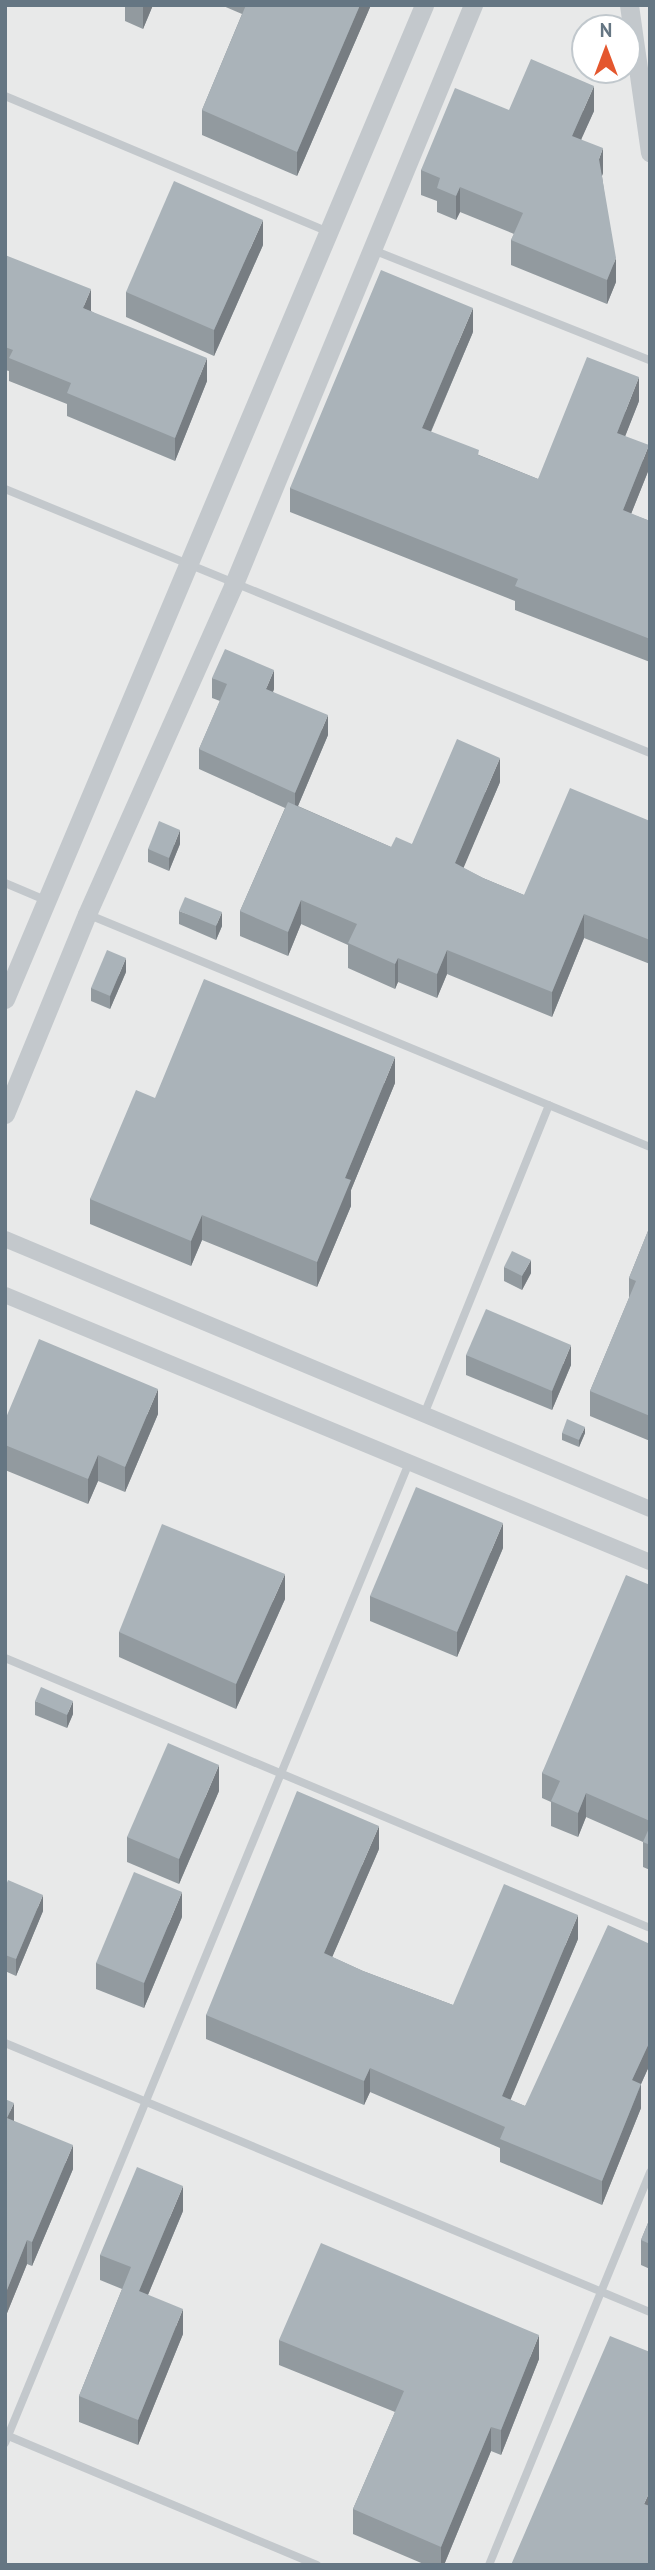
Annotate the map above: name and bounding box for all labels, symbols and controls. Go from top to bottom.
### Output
north arrow [571,14,641,84]
text: N [600,18,612,42]

